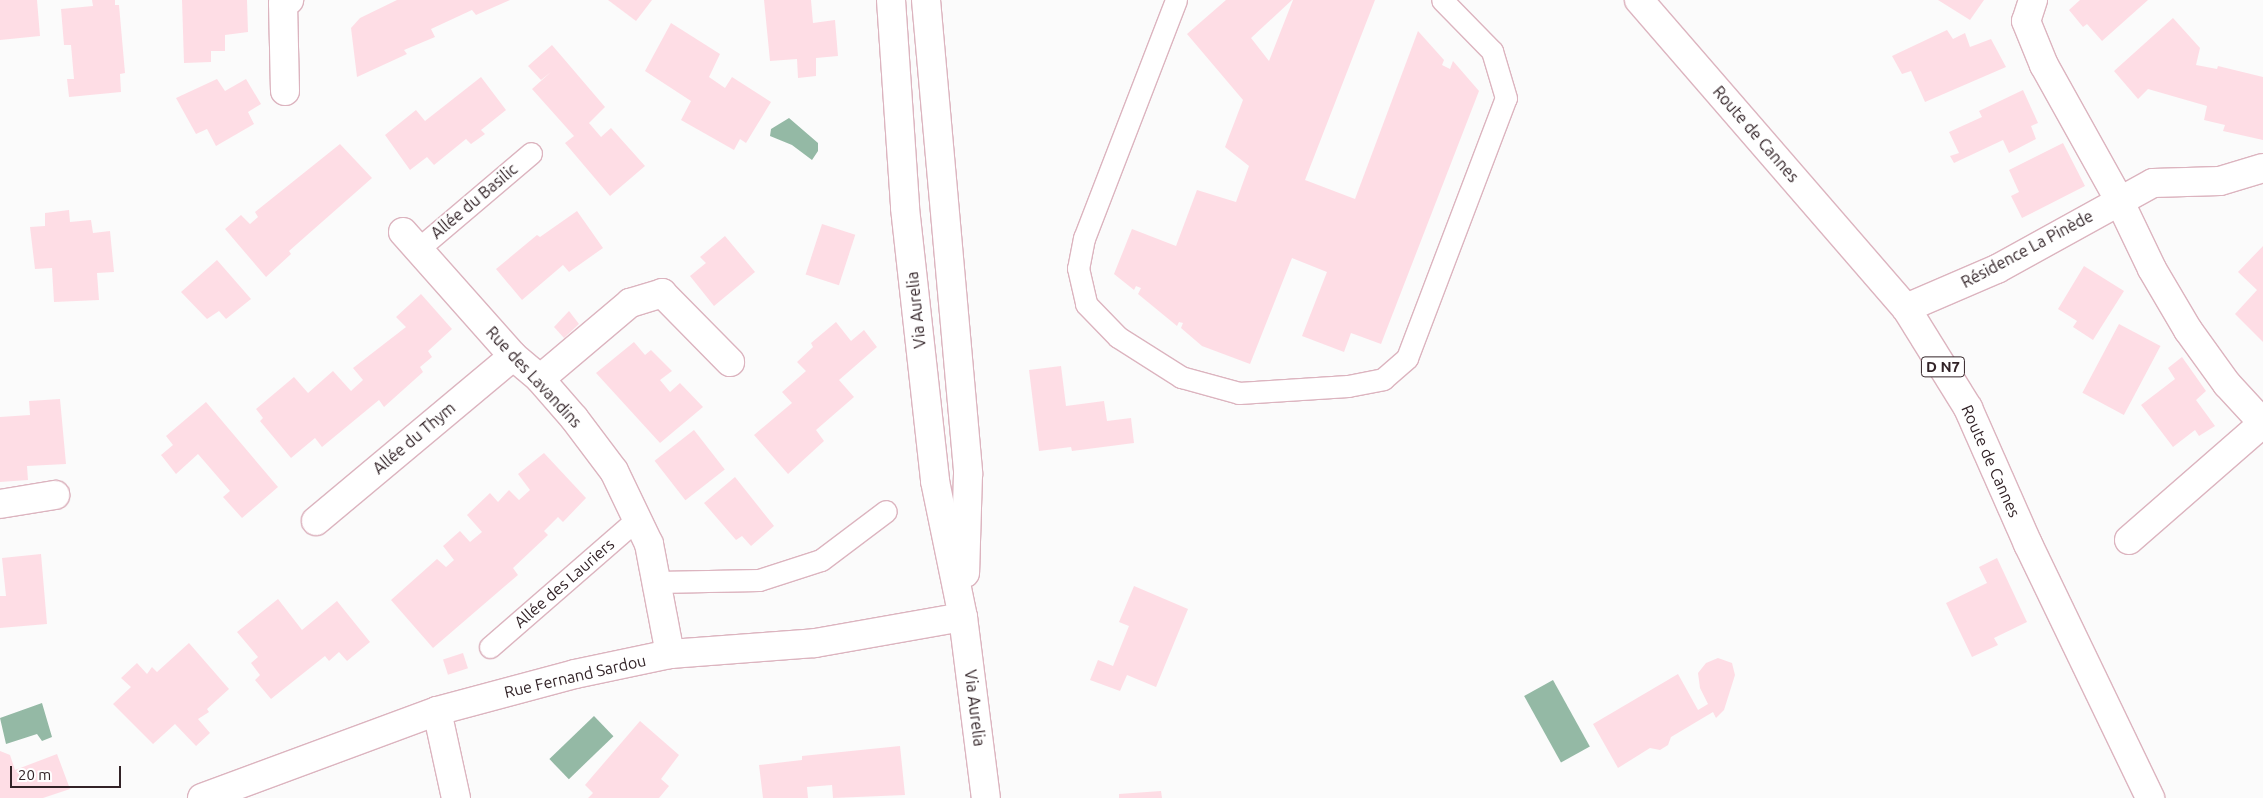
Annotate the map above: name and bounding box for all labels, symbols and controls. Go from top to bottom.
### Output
street label: Route de Cannes [1709,82,1803,186]
street label: Allée du Basilic [427,159,521,243]
street label: Résidence La Pinède [1958,206,2096,292]
street label: Via Aurelia [902,271,930,349]
street label: Rue des Lavandins [482,322,586,432]
road number: D N7 [1920,354,1966,380]
street label: Allée du Thym [369,398,459,478]
street label: Route de Cannes [1958,402,2024,520]
street label: Allée des Lauriers [510,534,618,632]
street label: Rue Fernand Sardou [502,650,648,702]
street label: Via Aurelia [961,669,989,747]
scale bar [12,756,124,788]
text: 20 m [18,766,51,783]

